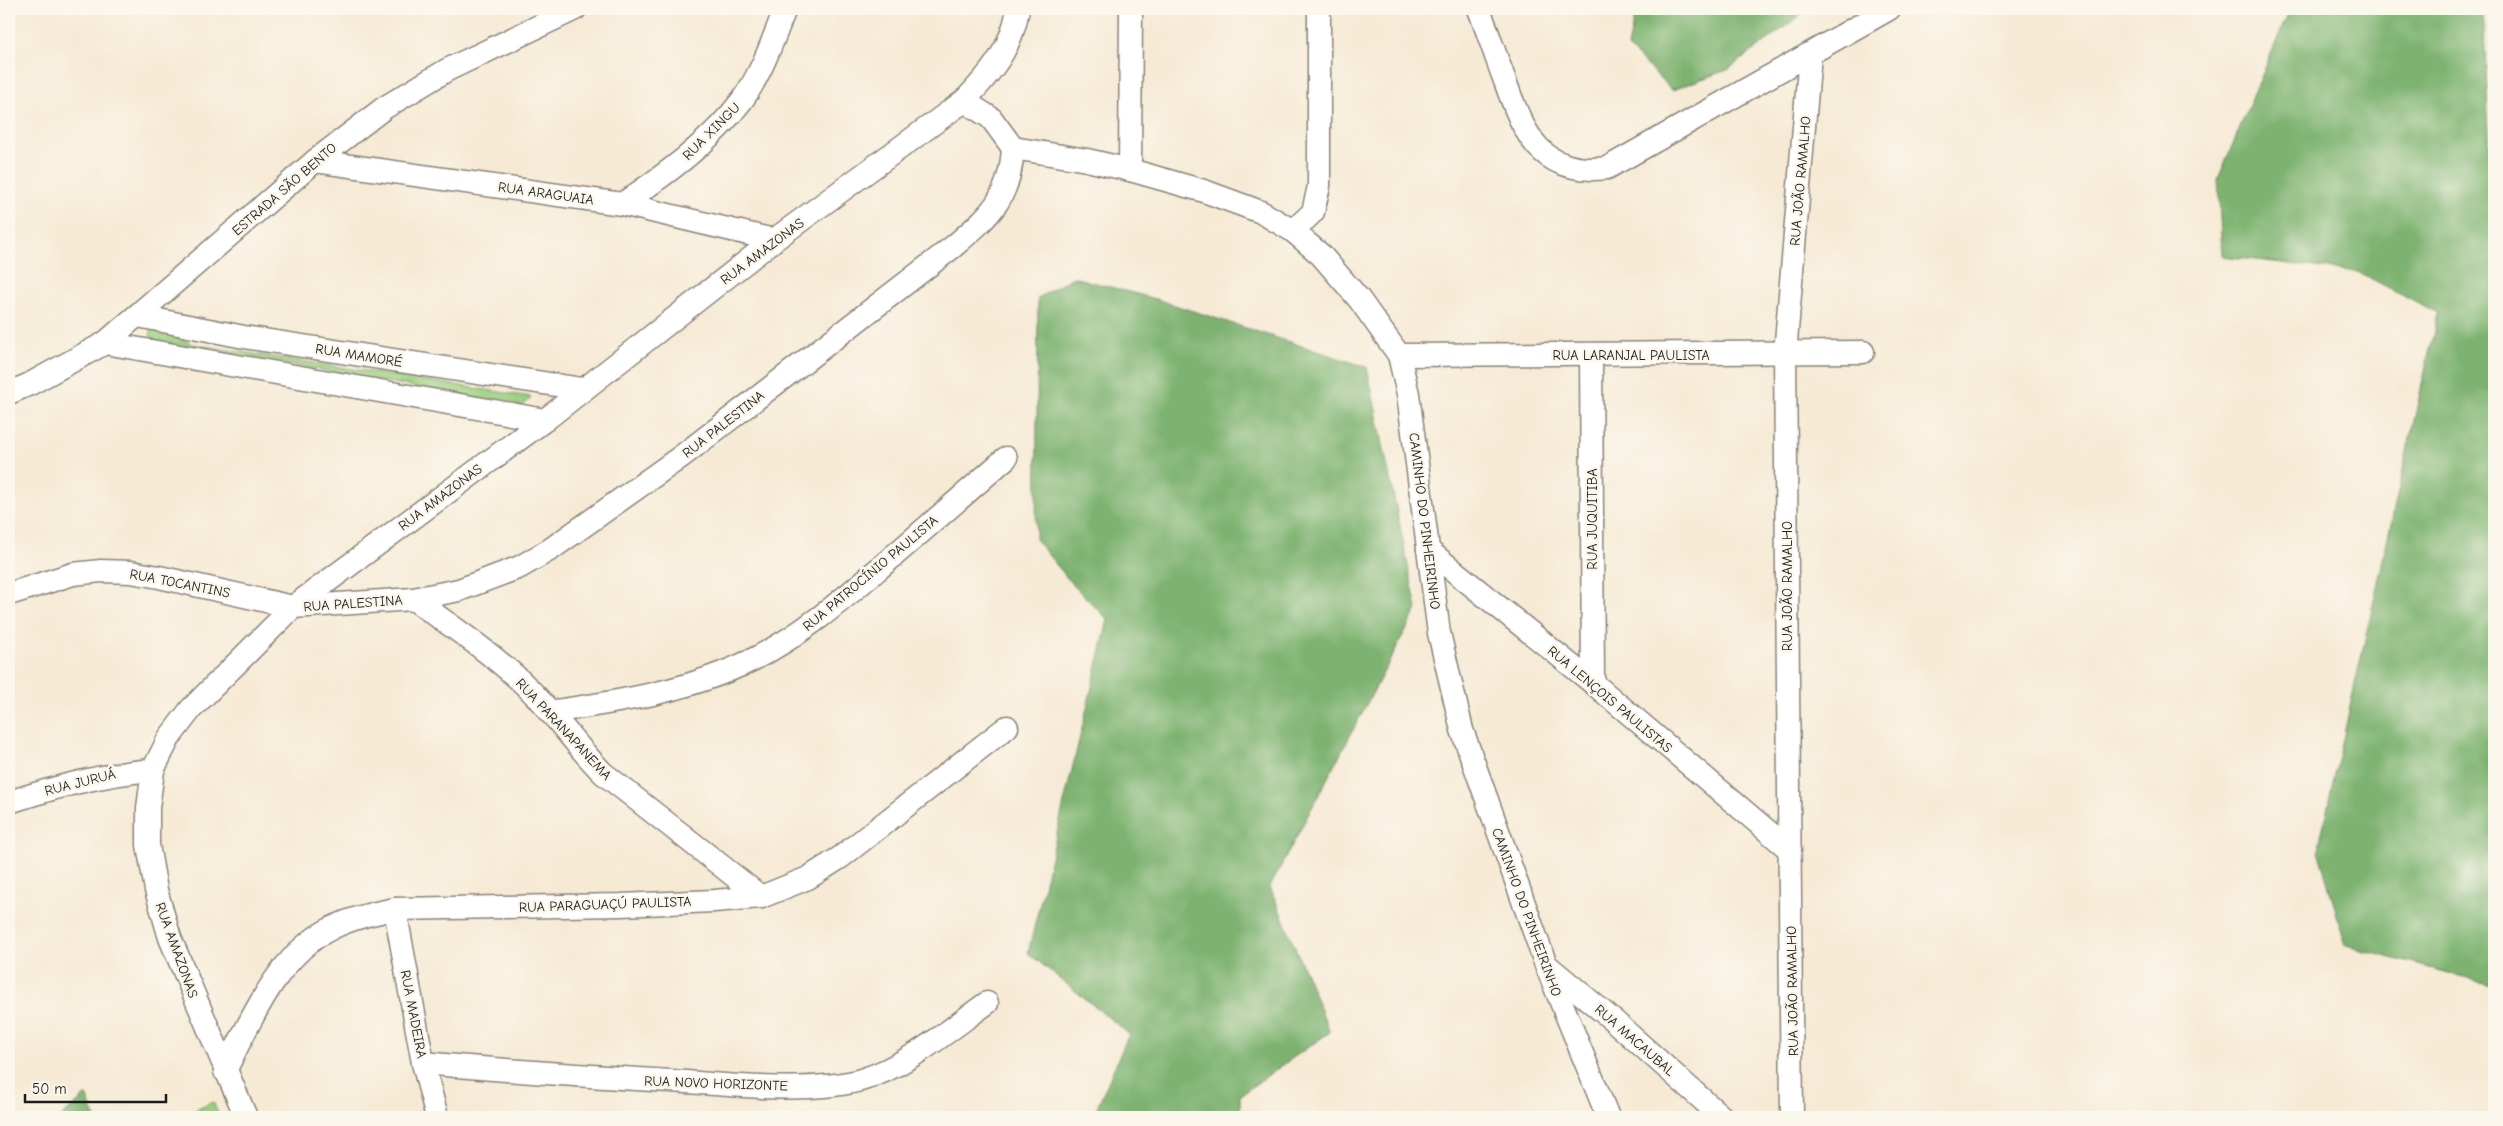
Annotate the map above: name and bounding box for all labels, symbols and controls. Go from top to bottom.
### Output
street label: RUA XINGU [679,99,744,164]
street label: RUA JOÃO RAMALHO [1786,115,1815,247]
street label: ESTRADA SÃO BENTO [229,139,340,239]
street label: RUA ARAGUAIA [497,178,595,209]
street label: RUA AMAZONAS [717,214,808,288]
street label: RUA MAMORÉ [314,340,404,371]
street label: RUA LARANJAL PAULISTA [1552,347,1710,364]
street label: RUA PALESTINA [679,387,768,462]
street label: CAMINHO DO PINHEIRINHO [1405,432,1444,611]
street label: RUA AMAZONAS [395,460,486,534]
street label: RUA JUQUITIBA [1584,468,1601,570]
street label: RUA PATROCÍNIO PAULISTA [799,512,941,635]
street label: RUA JOÃO RAMALHO [1779,521,1796,651]
street label: RUA TOCANTINS [128,565,232,602]
street label: RUA PALESTINA [303,592,403,615]
street label: RUA LENÇOIS PAULISTAS [1544,642,1676,757]
street label: RUA PARANAPANEMA [512,675,615,784]
street label: RUA JURUÁ [43,765,117,800]
street label: CAMINHO DO PINHEIRINHO [1488,826,1565,999]
street label: RUA PARAGUAÇÚ PAULISTA [519,893,692,916]
street label: RUA AMAZONAS [151,900,202,1001]
street label: RUA JOÃO RAMALHO [1783,926,1802,1056]
street label: RUA MADEIRA [397,968,430,1060]
street label: RUA MACAUBAL [1591,1001,1678,1080]
scale bar [25,1071,166,1103]
street label: RUA NOVO HORIZONTE [644,1072,788,1095]
text: 50 m [32,1080,67,1098]

